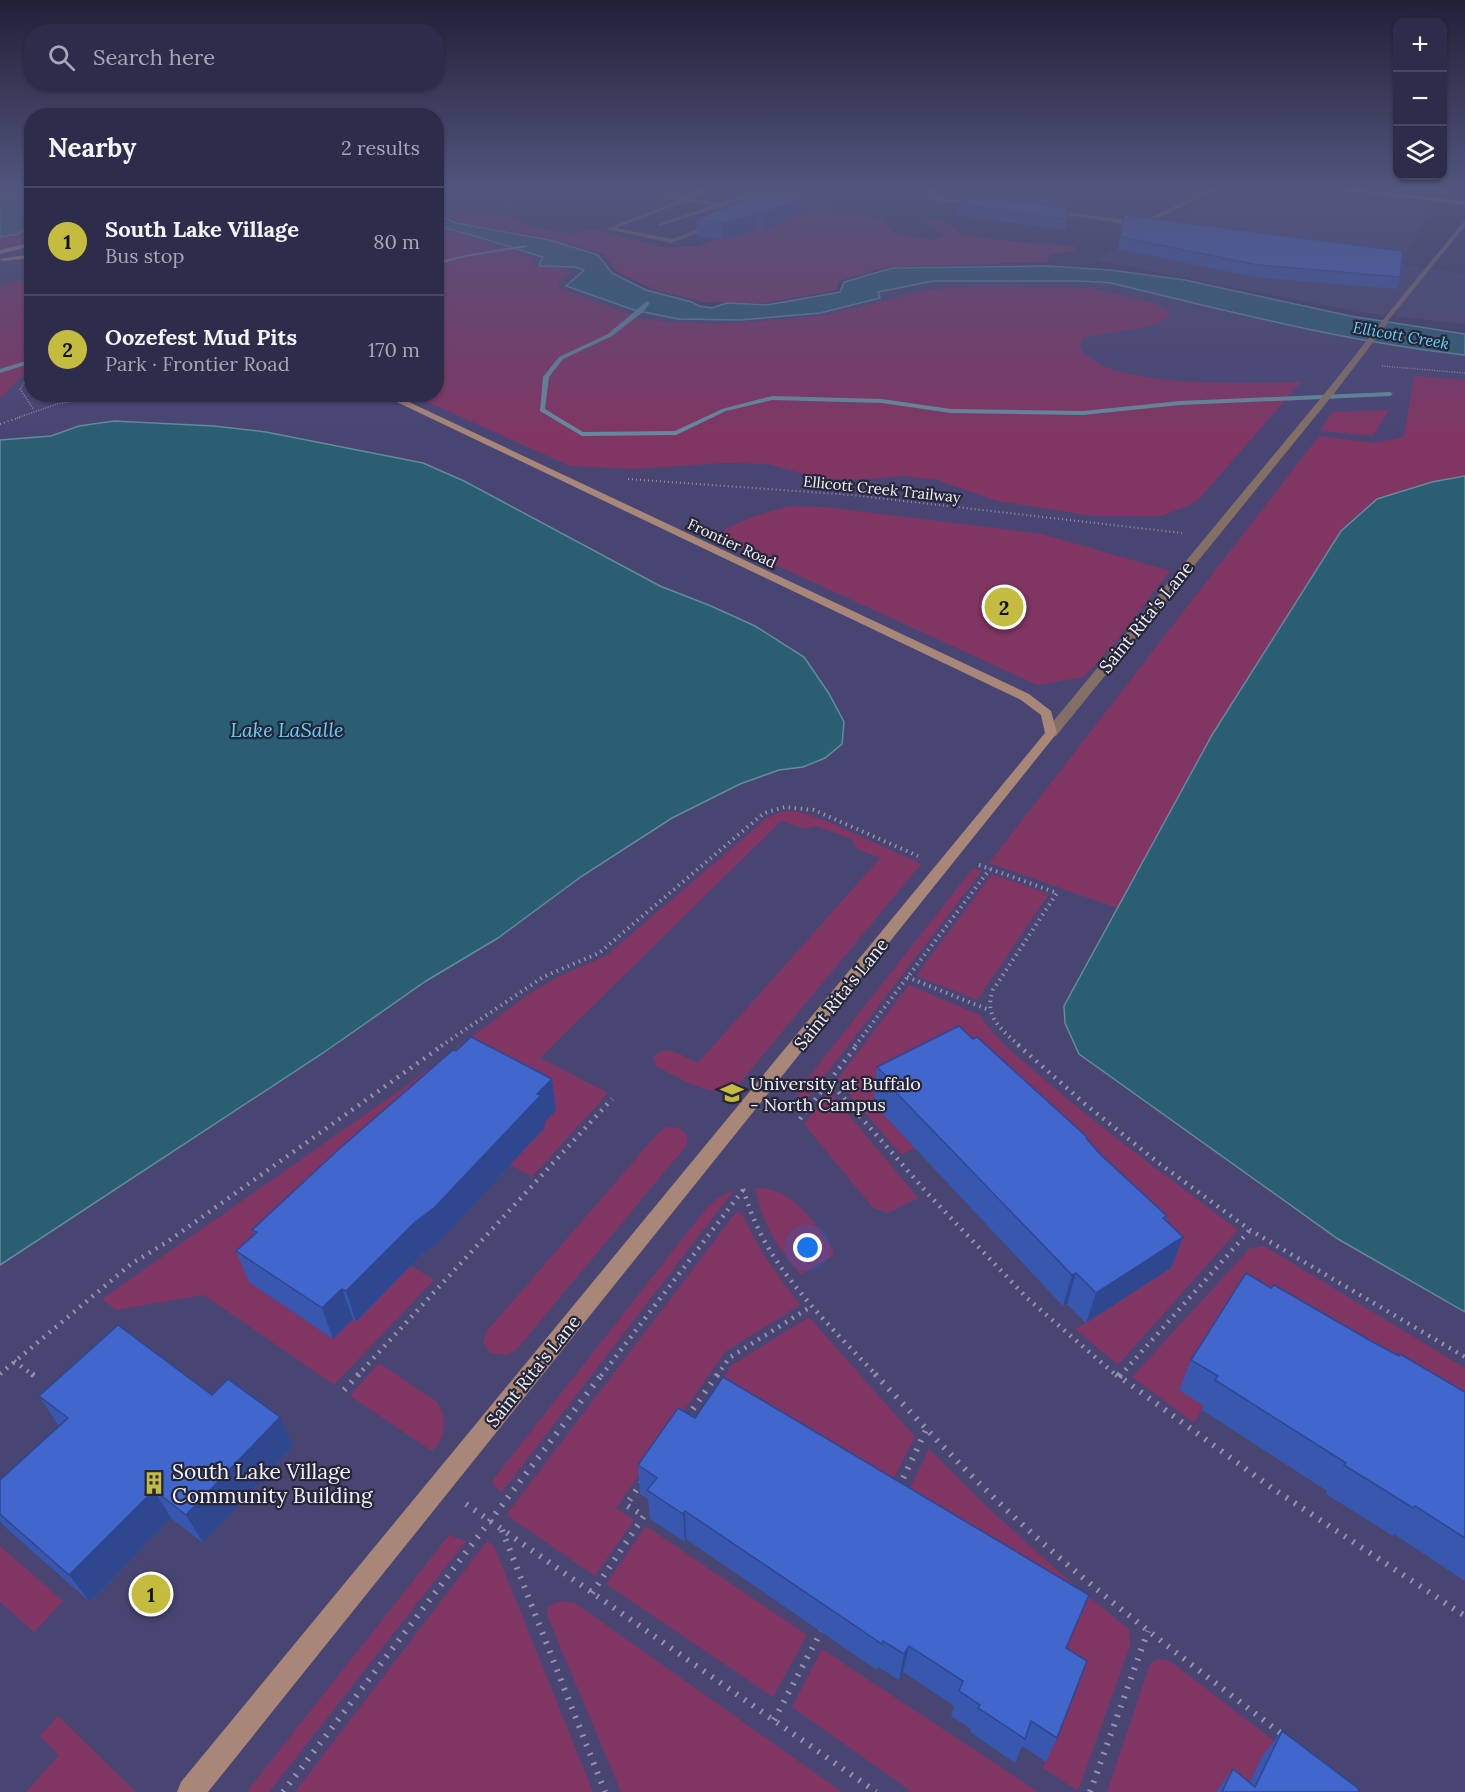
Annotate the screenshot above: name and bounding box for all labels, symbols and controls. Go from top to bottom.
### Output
map controls [1393,18,1447,180]
button: + [1393,18,1447,72]
search box [24,24,444,90]
icon: search [45,41,78,74]
text: Search here [93,43,215,71]
button: − [1393,72,1447,126]
button: layers [1393,126,1447,180]
text: Nearby [48,131,136,164]
text: 2 results [341,135,420,160]
text: South Lake Village [105,215,299,243]
text: 1 [63,229,72,254]
text: 80 m [373,229,420,254]
text: Bus stop [105,243,184,268]
water label: Ellicott Creek [1351,317,1451,353]
text: Oozefest Mud Pits [105,323,297,351]
text: 2 [62,337,73,362]
text: 170 m [368,337,420,362]
text: Park · Frontier Road [105,351,290,376]
street label: Ellicott Creek Trailway [802,471,962,507]
street label: Frontier Road [685,514,779,572]
street label: Saint Rita's Lane [1094,556,1198,678]
pin: 2 [984,584,1024,630]
water label: Lake LaSalle [230,717,344,742]
street label: Saint Rita's Lane [789,933,893,1055]
place label: University at Buffalo - North Campus [750,1072,921,1116]
school or university icon: University at Buffalo - North Campus [719,1080,745,1106]
your location [793,1233,822,1262]
street label: Saint Rita's Lane [481,1310,585,1432]
place label: South Lake Village Community Building [172,1458,373,1509]
building icon: South Lake Village Community Building [141,1470,167,1496]
pin: 1 [132,1572,170,1616]

